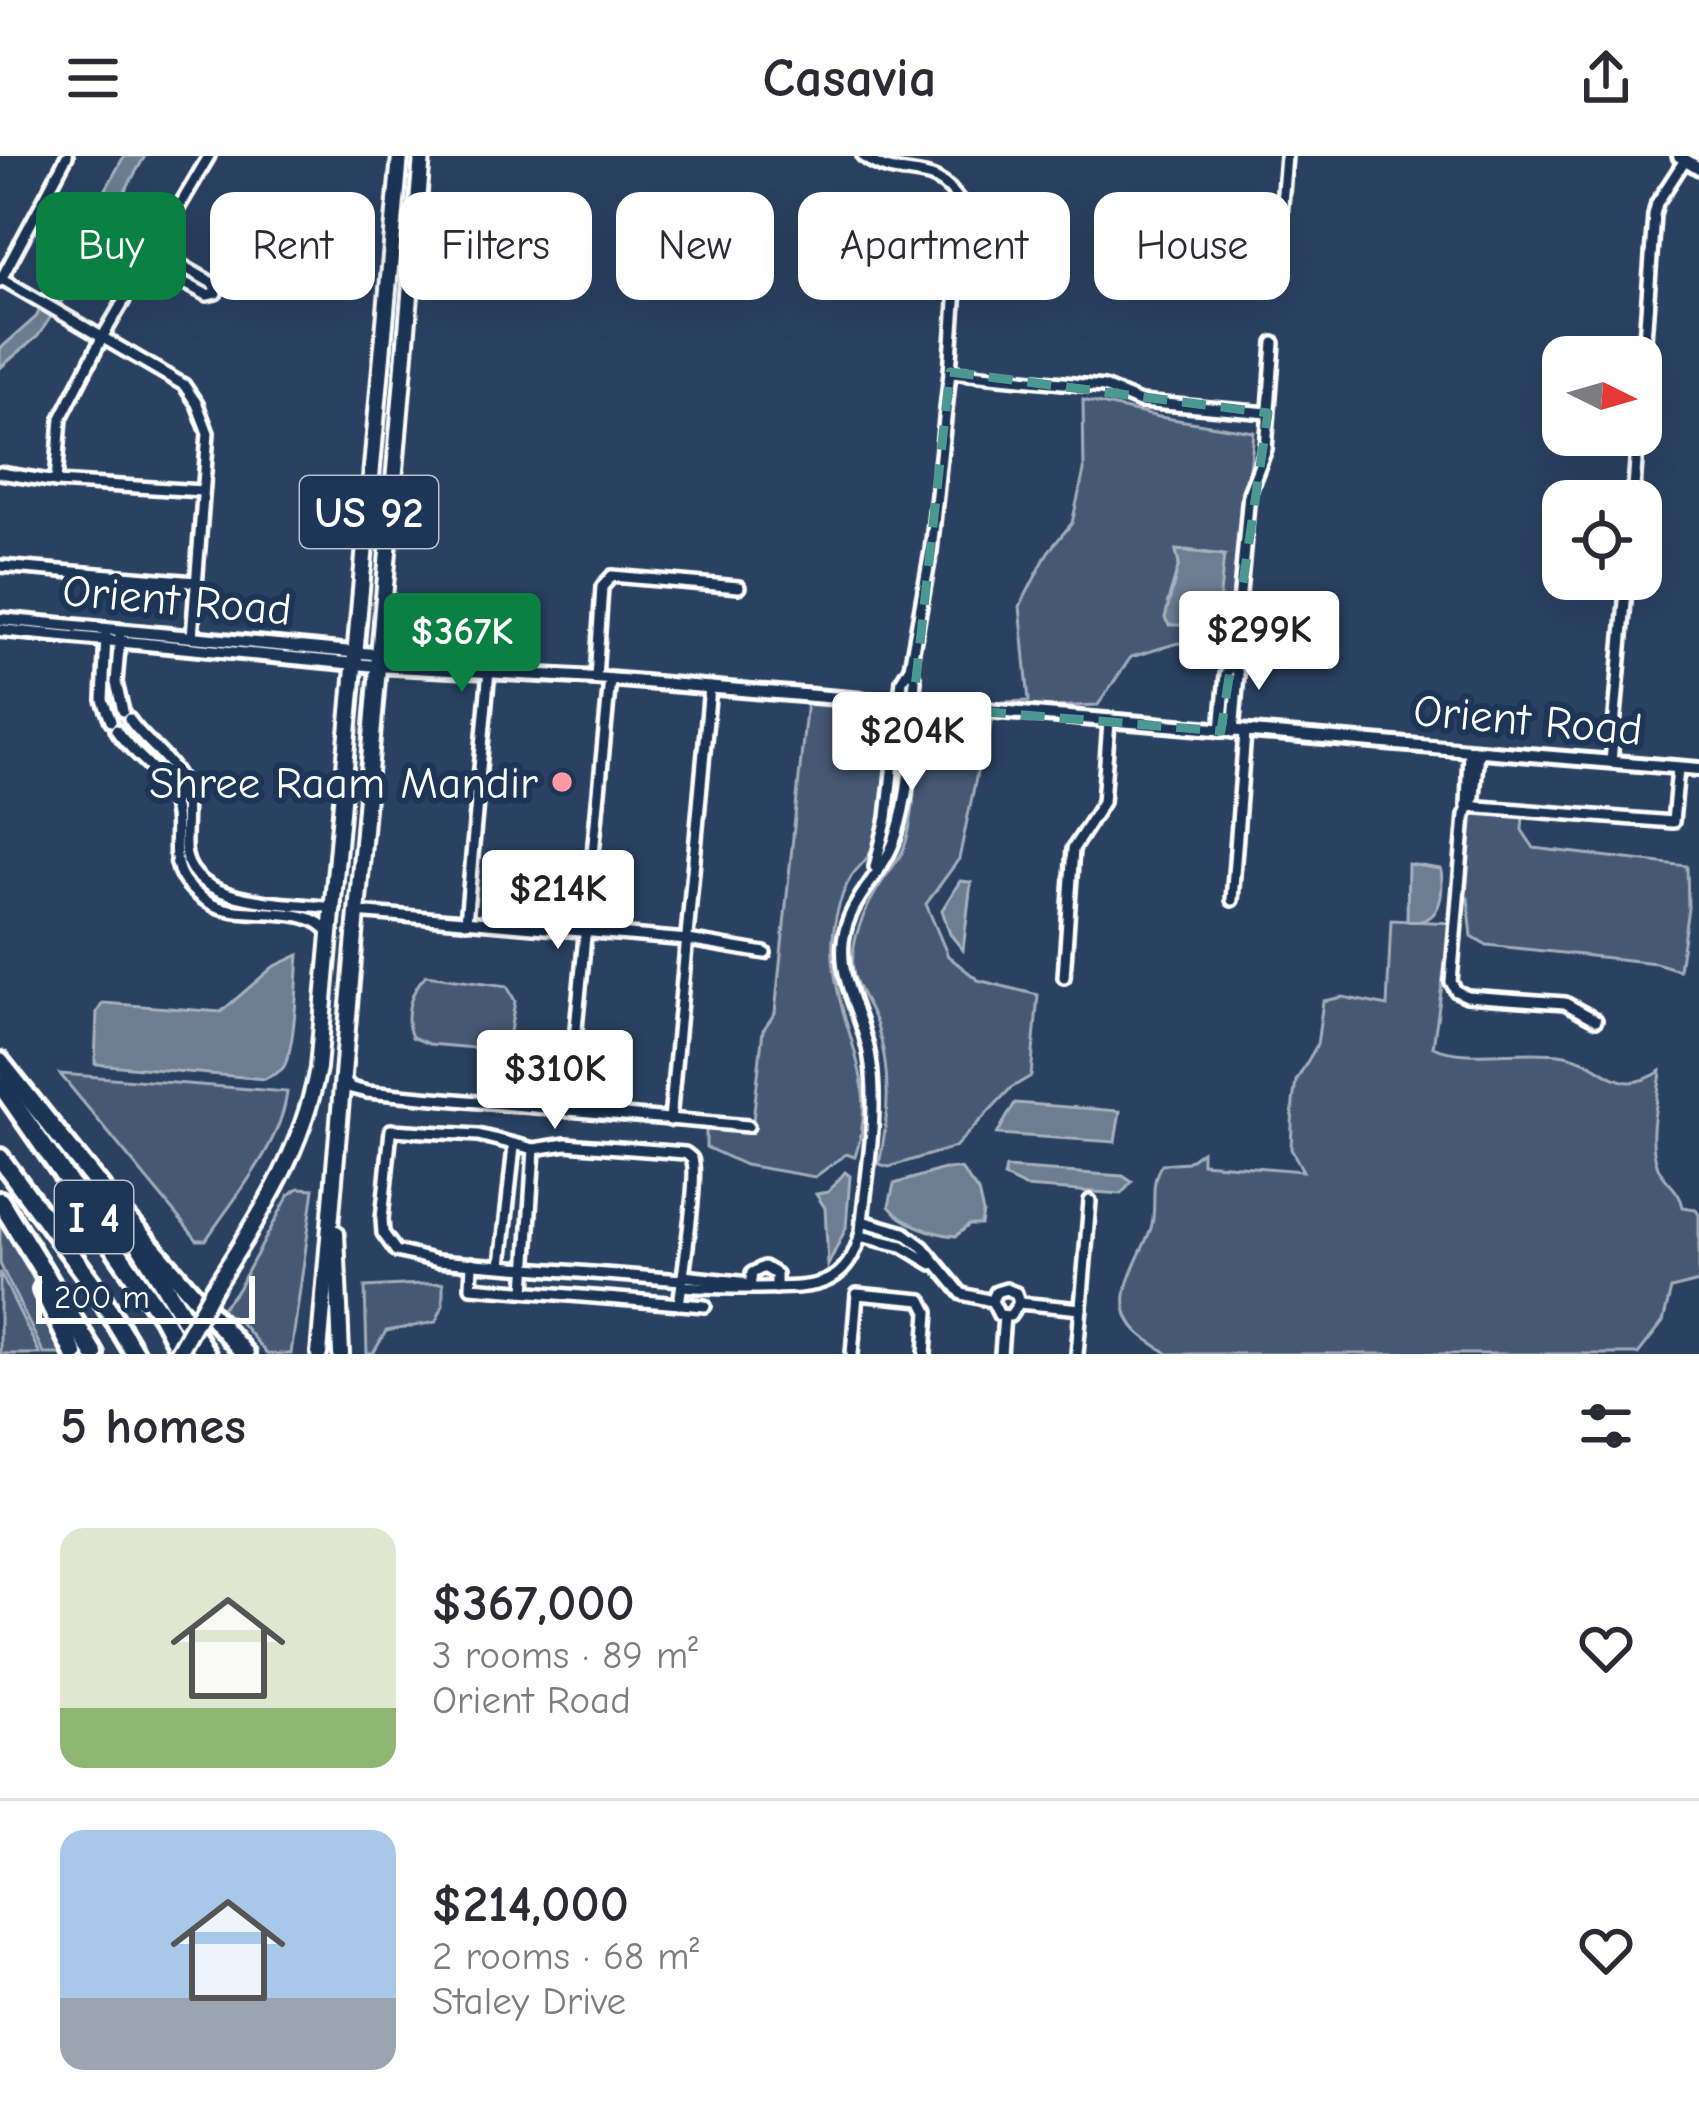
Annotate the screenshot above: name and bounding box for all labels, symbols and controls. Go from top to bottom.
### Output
icon: menu [60,45,126,111]
icon: share [1573,45,1639,111]
text: Casavia [763,47,936,110]
chip: Buy [36,192,186,300]
chip: Rent [210,192,375,300]
chip: Filters [399,192,592,300]
chip: New [616,192,774,300]
chip: Apartment [798,192,1070,300]
chip: House [1094,192,1290,300]
north arrow [1542,336,1662,456]
map controls [1542,336,1662,600]
road number: US 92 [300,476,438,548]
button: locate [1542,480,1662,600]
street label: Orient Road [60,564,294,636]
pin: $299K [1175,591,1343,693]
pin: $367K [378,593,546,695]
text: $299K [1206,607,1312,652]
text: $367K [411,609,513,654]
street label: Orient Road [1411,684,1645,756]
pin: $204K [828,692,996,794]
text: $204K [859,708,965,753]
place label: Shree Raam Mandir [149,757,538,809]
marker: Shree Raam Mandir [549,769,575,795]
pin: $214K [474,850,642,952]
text: $214K [509,866,607,911]
pin: $310K [471,1030,639,1132]
text: $310K [504,1046,606,1091]
road number: I 4 [55,1181,133,1253]
scale bar [36,1270,255,1323]
text: 200 m [54,1278,150,1316]
icon: filters [1573,1393,1639,1459]
text: 5 homes [60,1397,246,1456]
text: $367,000 [432,1574,635,1633]
icon: home [156,1576,300,1720]
icon: heart [1573,1615,1639,1681]
text: 3 rooms · 89 m² [432,1633,698,1678]
text: Orient Road [432,1678,631,1723]
text: $214,000 [432,1875,629,1934]
icon: home [156,1878,300,2022]
icon: heart [1573,1917,1639,1983]
text: 2 rooms · 68 m² [432,1934,699,1979]
text: Staley Drive [432,1979,626,2024]

